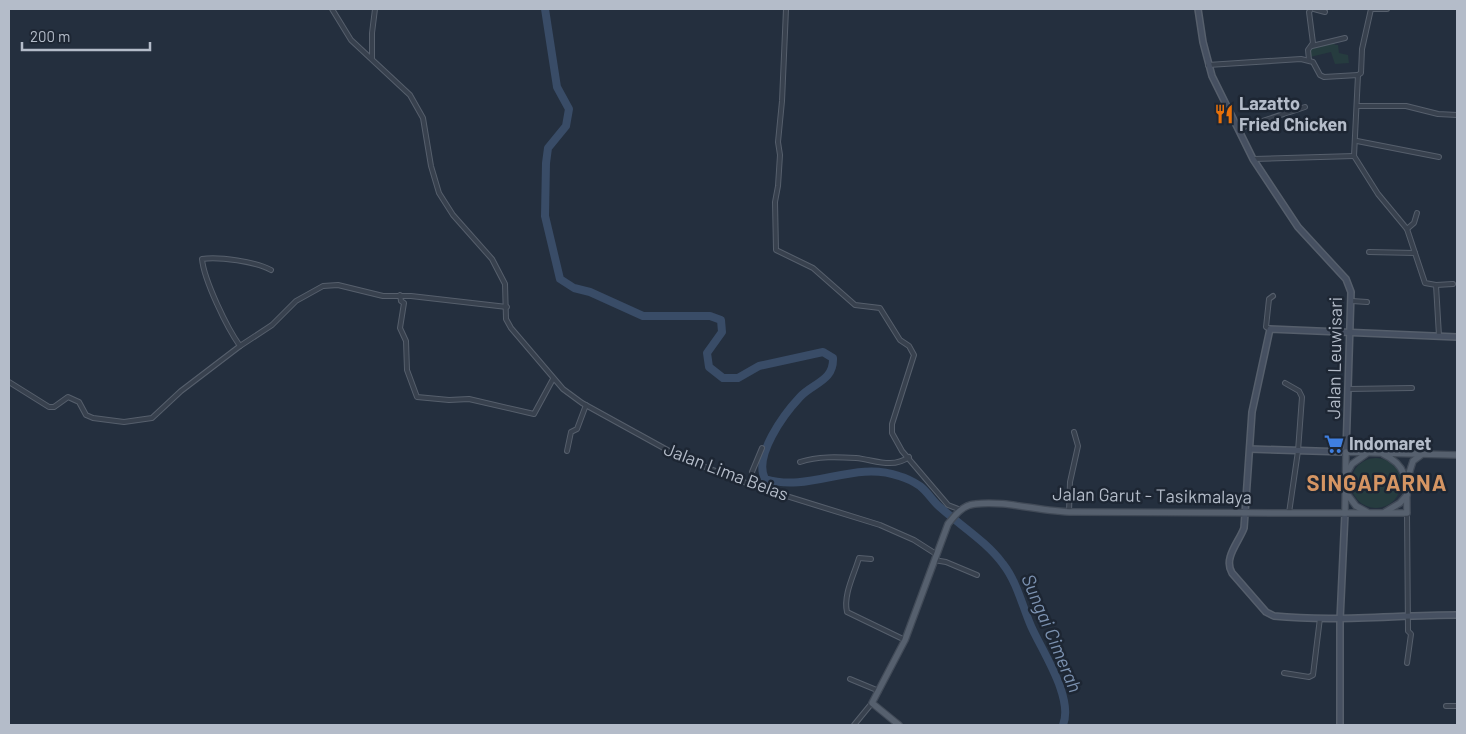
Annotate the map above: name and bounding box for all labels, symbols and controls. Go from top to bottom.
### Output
scale bar [22,20,150,52]
text: 200 m [30,27,70,45]
place label: Lazatto Fried Chicken [1239,92,1347,135]
restaurant icon: Lazatto Fried Chicken [1213,103,1235,125]
street label: Jalan Leuwisari [1322,297,1346,419]
place label: Indomaret [1349,432,1432,454]
supermarket icon: Indomaret [1323,433,1345,455]
street label: Jalan Lima Belas [661,437,792,505]
district label: SINGAPARNA [1307,469,1447,495]
street label: Jalan Garut - Tasikmalaya [1052,482,1252,508]
water label: Sungai Cimerah [1017,570,1088,695]

